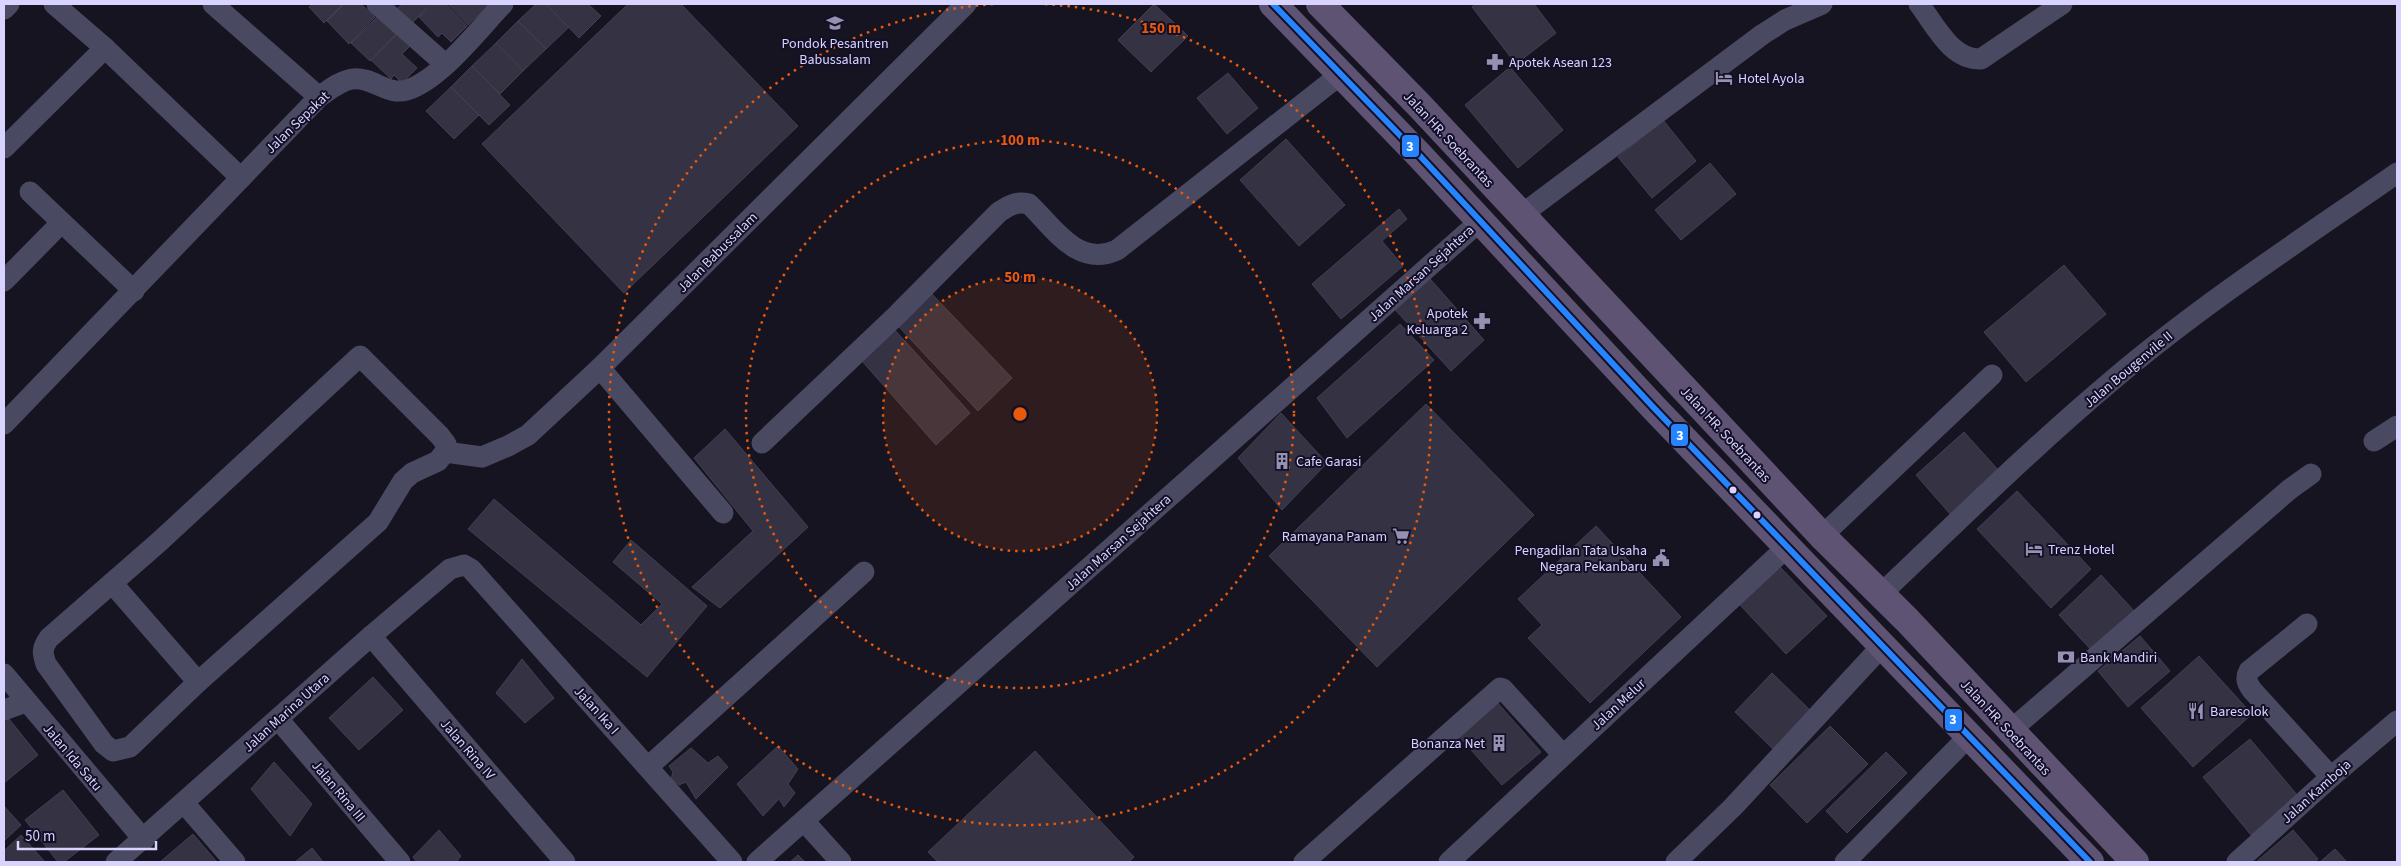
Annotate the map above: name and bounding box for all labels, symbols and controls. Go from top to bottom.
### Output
school or university icon: Pondok Pesantren Babussalam [825,13,845,33]
text: 150 m [1141,18,1181,39]
place label: Pondok Pesantren Babussalam [781,34,889,70]
pharmacy icon: Apotek Asean 123 [1485,52,1505,72]
place label: Apotek Asean 123 [1509,53,1612,73]
hotel icon: Hotel Ayola [1714,68,1734,88]
place label: Hotel Ayola [1738,69,1805,89]
street label: Jalan Sepakat [261,87,334,158]
street label: Jalan HR. Soebrantas [1398,87,1498,192]
text: 100 m [1000,130,1040,151]
line badge: 3 [1401,134,1420,158]
text: 3 [1406,137,1414,157]
street label: Jalan Babussalam [673,208,762,297]
street label: Jalan Marsan Sejahtera [1364,221,1479,327]
text: 50 m [1004,267,1036,288]
place label: Apotek Keluarga 2 [1406,304,1468,340]
pharmacy icon: Apotek Keluarga 2 [1472,311,1492,331]
street label: Jalan Bougenvile II [2080,327,2177,413]
street label: Jalan HR. Soebrantas [1675,382,1775,487]
centre of rings [1011,405,1029,423]
line badge: 3 [1670,423,1689,447]
text: 3 [1676,426,1684,446]
building icon: Cafe Garasi [1272,451,1292,471]
place label: Cafe Garasi [1296,452,1361,472]
unlabelled marker [1728,485,1738,495]
street label: Jalan Marsan Sejahtera [1061,490,1176,596]
unlabelled marker [1752,510,1762,520]
supermarket icon: Ramayana Panam [1391,526,1411,546]
place label: Ramayana Panam [1282,527,1387,547]
hotel icon: Trenz Hotel [2024,539,2044,559]
place label: Trenz Hotel [2048,540,2115,560]
place label: Pengadilan Tata Usaha Negara Pekanbaru [1514,541,1647,577]
public building icon: Pengadilan Tata Usaha Negara Pekanbaru [1651,548,1671,568]
bank icon: Bank Mandiri [2056,647,2076,667]
place label: Bank Mandiri [2080,648,2157,668]
street label: Jalan Marina Utara [239,669,334,757]
street label: Jalan Melur [1587,674,1650,735]
street label: Jalan HR. Soebrantas [1955,675,2055,780]
street label: Jalan Ika I [569,682,623,739]
restaurant icon: Baresolok [2186,701,2206,721]
place label: Baresolok [2210,702,2269,722]
line badge: 3 [1944,708,1963,732]
text: 3 [1949,710,1957,730]
street label: Jalan Rina IV [435,715,500,785]
street label: Jalan Ida Satu [38,719,107,796]
building icon: Bonanza Net [1489,733,1509,753]
place label: Bonanza Net [1411,734,1485,754]
street label: Jalan Kamboja [2277,755,2356,828]
street label: Jalan Rina III [307,757,370,827]
scale bar [18,818,155,850]
text: 50 m [25,826,55,847]

